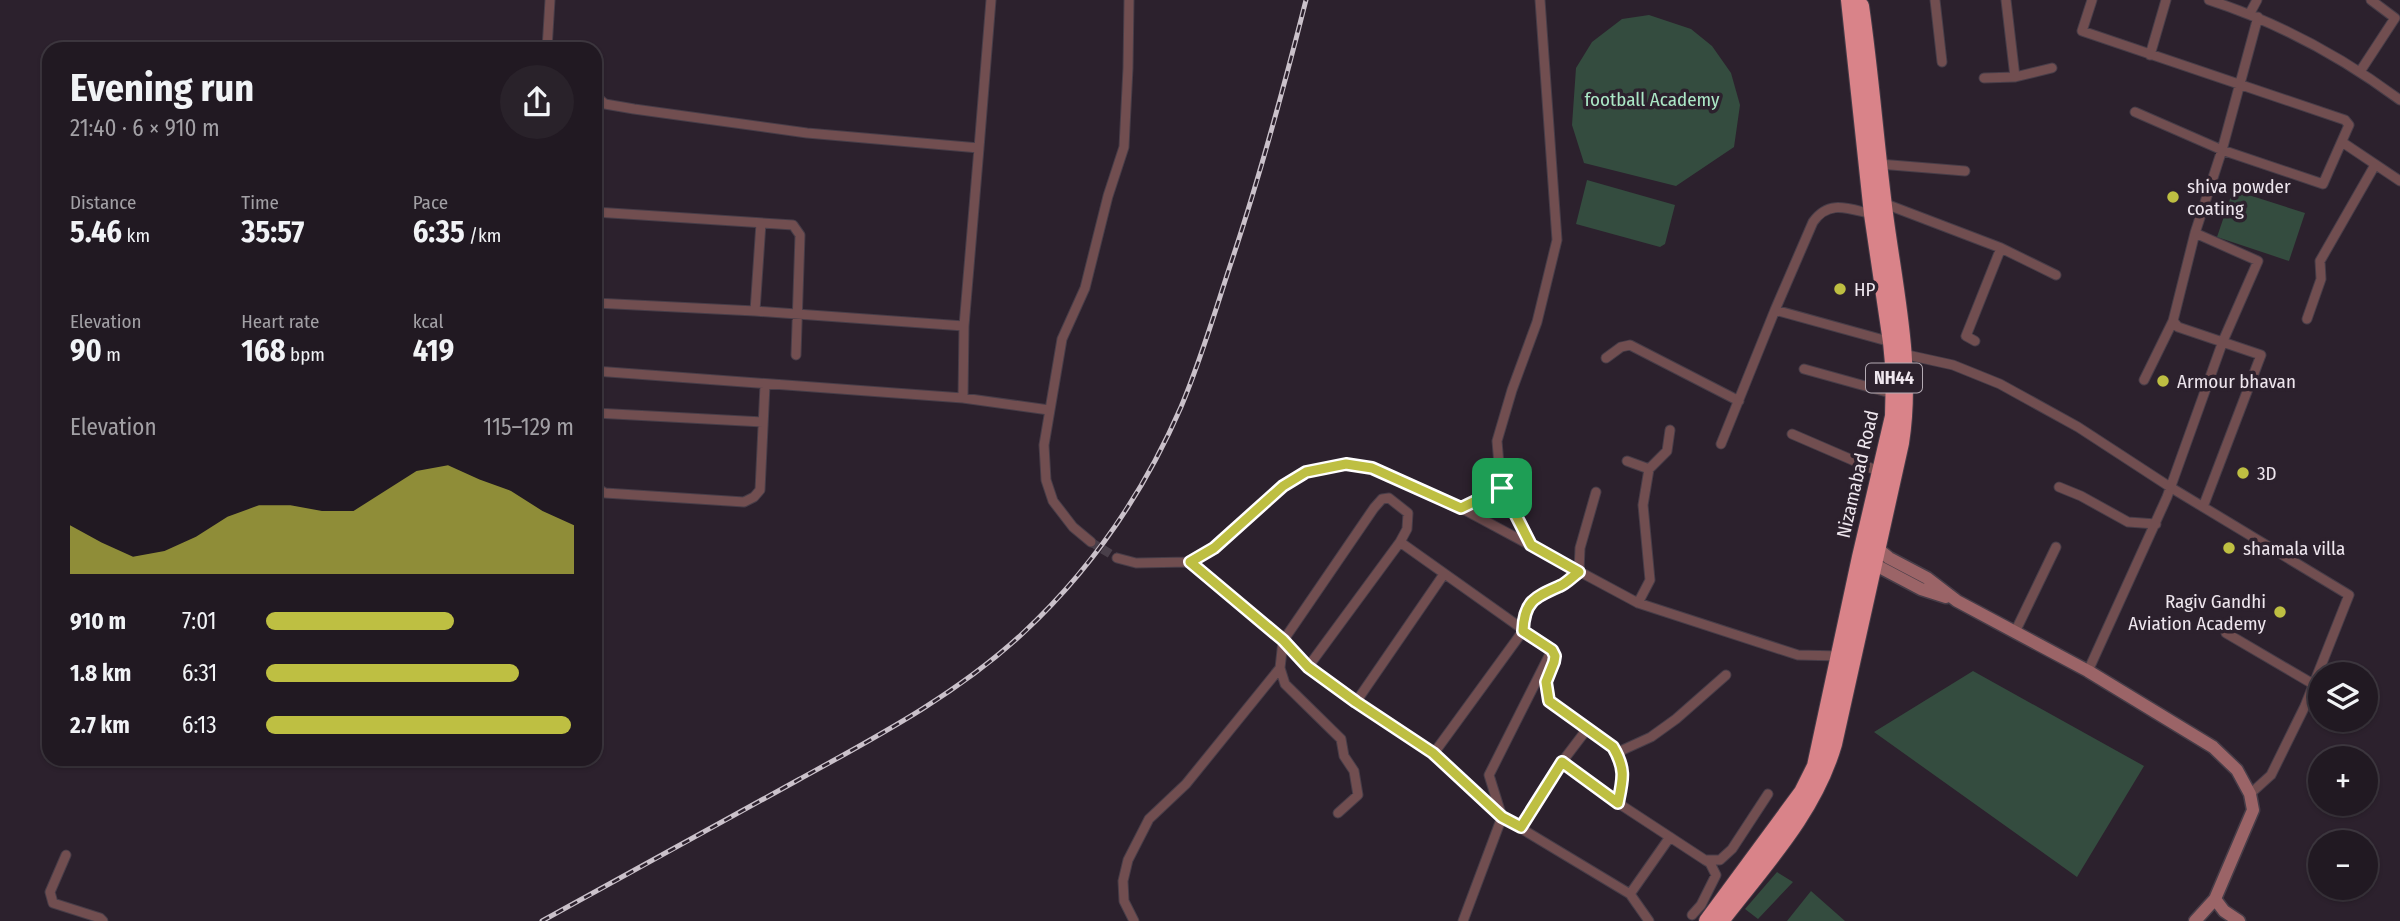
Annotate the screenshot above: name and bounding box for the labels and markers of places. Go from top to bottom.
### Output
place label: shiva powder coating [2187,175,2291,220]
marker: shiva powder coating [2165,189,2181,205]
place label: HP [1854,278,1876,301]
marker: HP [1832,281,1848,297]
place label: Armour bhavan [2177,370,2296,393]
marker: Armour bhavan [2155,373,2171,389]
pin [1472,458,1532,518]
place label: 3D [2257,462,2277,485]
marker: 3D [2235,465,2251,481]
place label: shamala villa [2243,537,2345,560]
marker: shamala villa [2221,540,2237,556]
place label: Ragiv Gandhi Aviation Academy [2128,590,2267,635]
marker: Ragiv Gandhi Aviation Academy [2272,604,2288,620]

